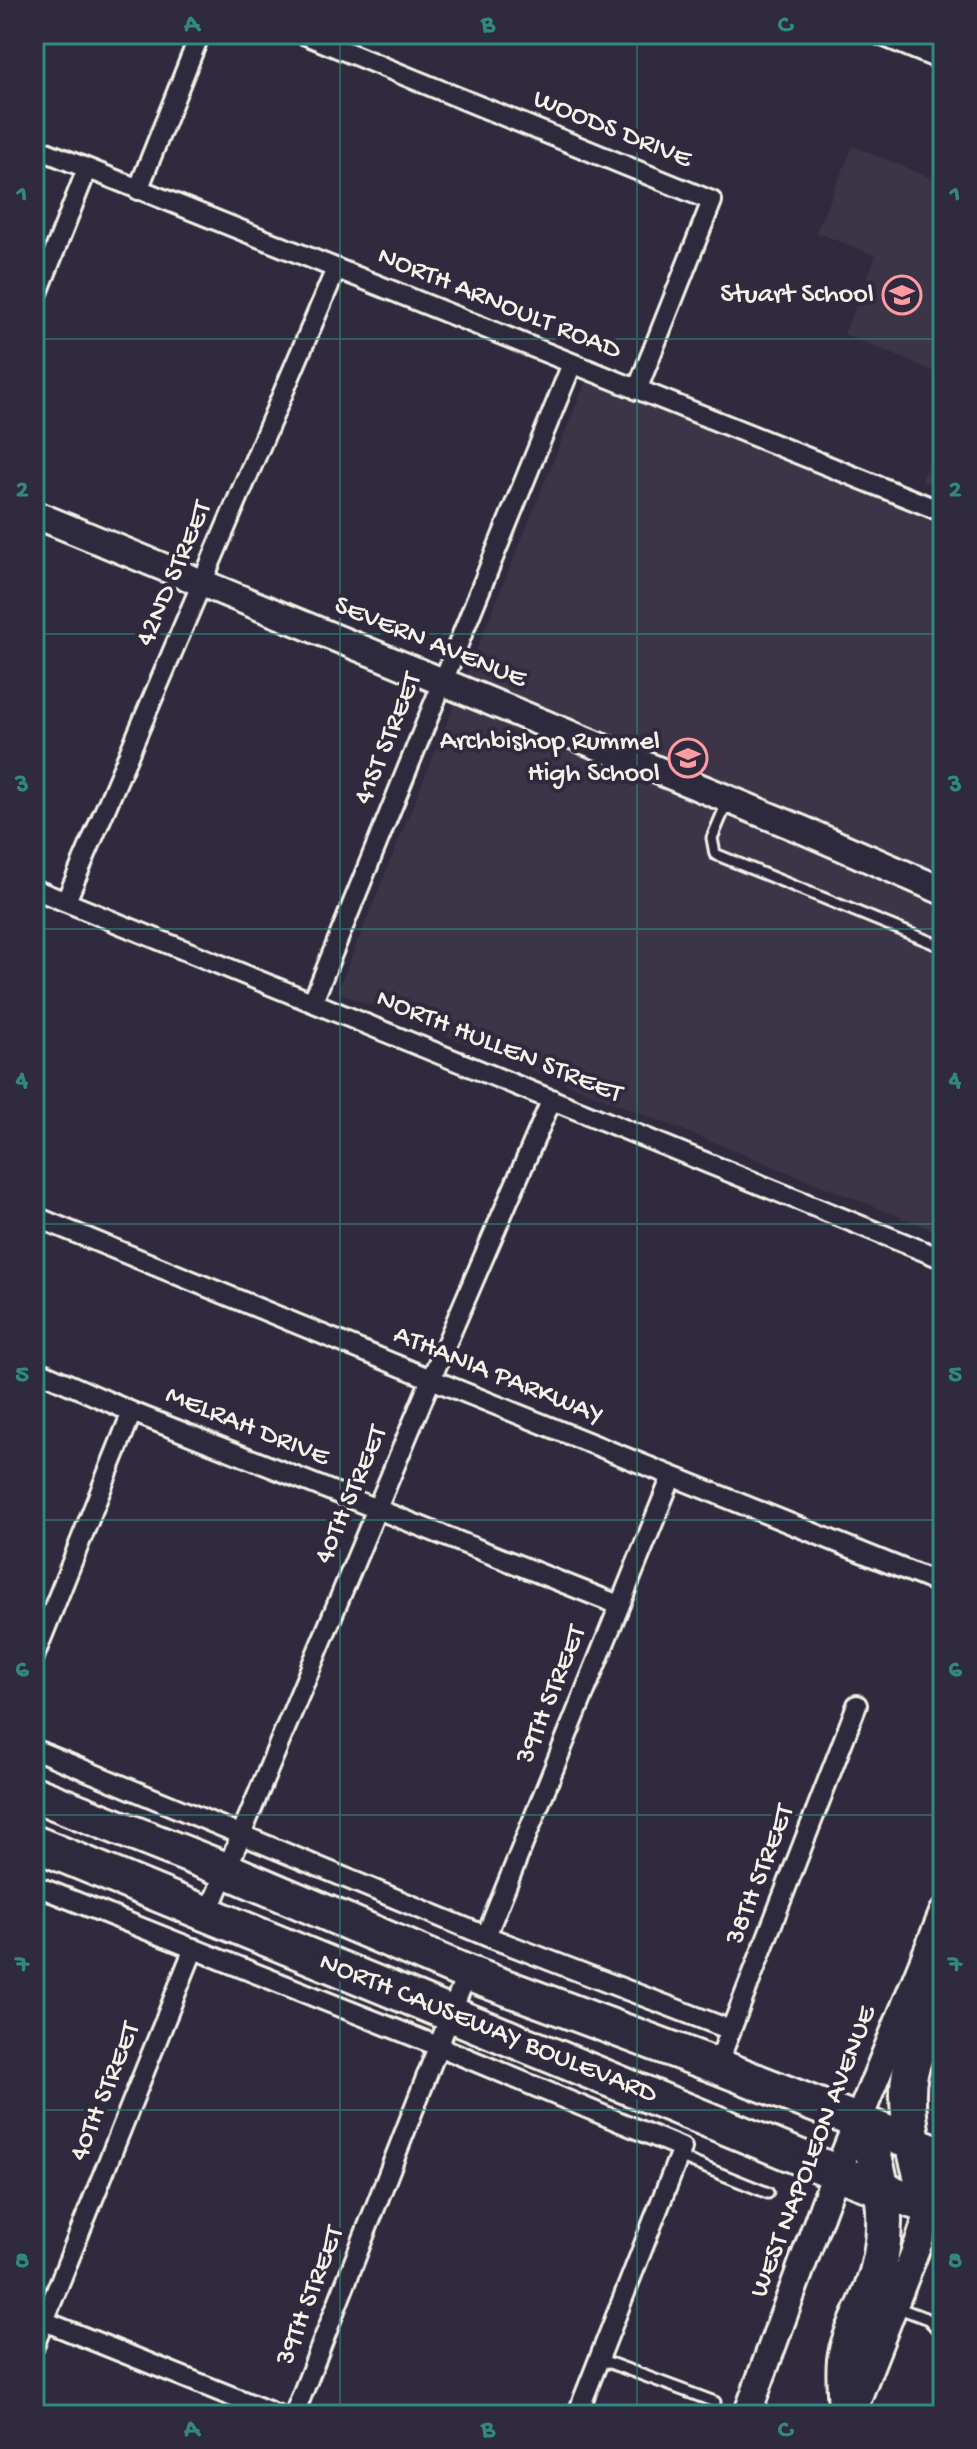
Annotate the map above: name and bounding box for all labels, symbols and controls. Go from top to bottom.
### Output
text: A [183,11,201,42]
text: B [480,11,496,42]
text: C [778,11,795,42]
street label: WOODS DRIVE [528,83,698,177]
text: 1 [16,181,27,212]
text: 1 [949,181,960,212]
street label: NORTH ARNOULT ROAD [372,240,626,368]
school or university icon: Stuart School [881,274,923,316]
place label: Stuart School [720,279,874,312]
text: 2 [16,476,29,507]
text: 2 [949,476,962,507]
street label: 42ND STREET [130,495,221,651]
street label: SEVERN AVENUE [329,589,532,697]
street label: 41ST STREET [348,667,431,810]
place label: Archbishop Rummel High School [440,726,660,791]
school or university icon: Archbishop Rummel High School [667,737,709,779]
text: 3 [14,771,29,802]
text: 3 [947,771,962,802]
street label: NORTH HULLEN STREET [371,983,628,1112]
text: 4 [15,1066,29,1097]
text: 4 [948,1066,962,1097]
street label: ATHANIA PARKWAY [388,1319,608,1433]
text: 5 [15,1361,29,1392]
text: 5 [948,1361,962,1392]
street label: MELRAH DRIVE [160,1379,335,1475]
street label: 40TH STREET [308,1420,396,1569]
street label: 39TH STREET [509,1620,595,1770]
text: 6 [15,1656,29,1687]
text: 6 [948,1656,962,1687]
street label: 38TH STREET [719,1799,803,1951]
street label: NORTH CAUSEWAY BOULEVARD [314,1946,662,2112]
text: 7 [13,1951,30,1982]
text: 7 [946,1951,963,1982]
street label: WEST NAPOLEON AVENUE [743,2000,885,2302]
street label: 40TH STREET [63,2017,149,2166]
street label: 39TH STREET [269,2221,353,2371]
text: 8 [15,2247,29,2278]
text: 8 [948,2247,962,2278]
text: A [183,2416,201,2447]
text: B [480,2416,496,2447]
text: C [778,2416,795,2447]

